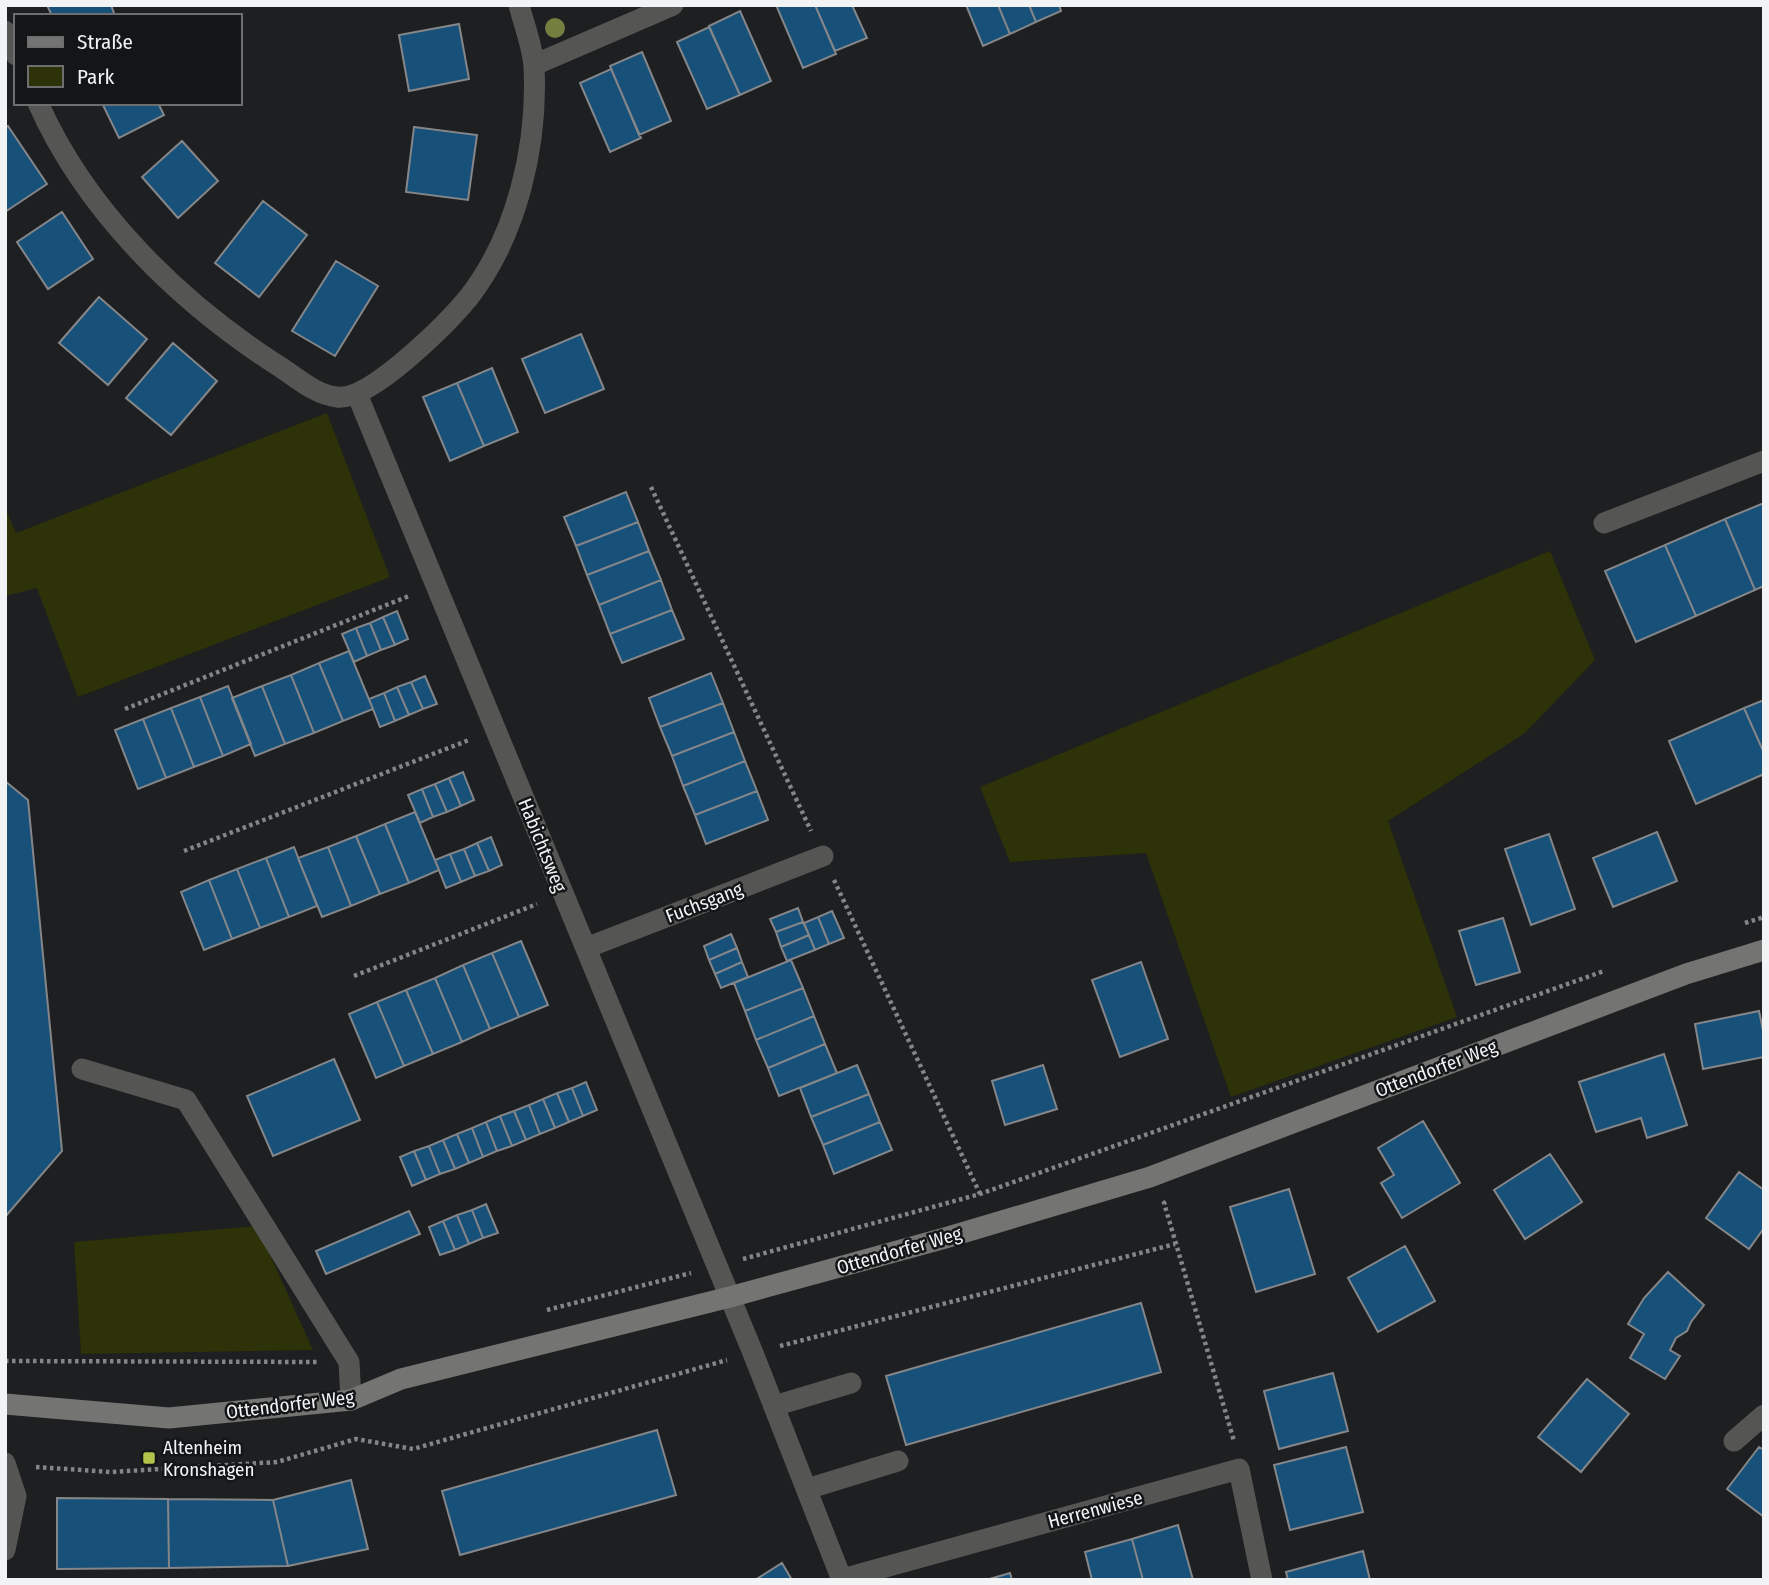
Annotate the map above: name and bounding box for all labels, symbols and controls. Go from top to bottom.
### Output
legend [14,14,242,105]
text: Straße [77,29,133,55]
text: Park [77,64,115,90]
street label: Habichtsweg [513,795,572,895]
street label: Fuchsgang [662,877,746,928]
street label: Ottendorfer Weg [1372,1035,1500,1102]
street label: Ottendorfer Weg [834,1222,964,1279]
street label: Ottendorfer Weg [225,1385,355,1424]
place label: Altenheim Kronshagen [163,1436,254,1481]
marker: Altenheim Kronshagen [141,1450,157,1466]
street label: Herrenwiese [1045,1486,1145,1533]

